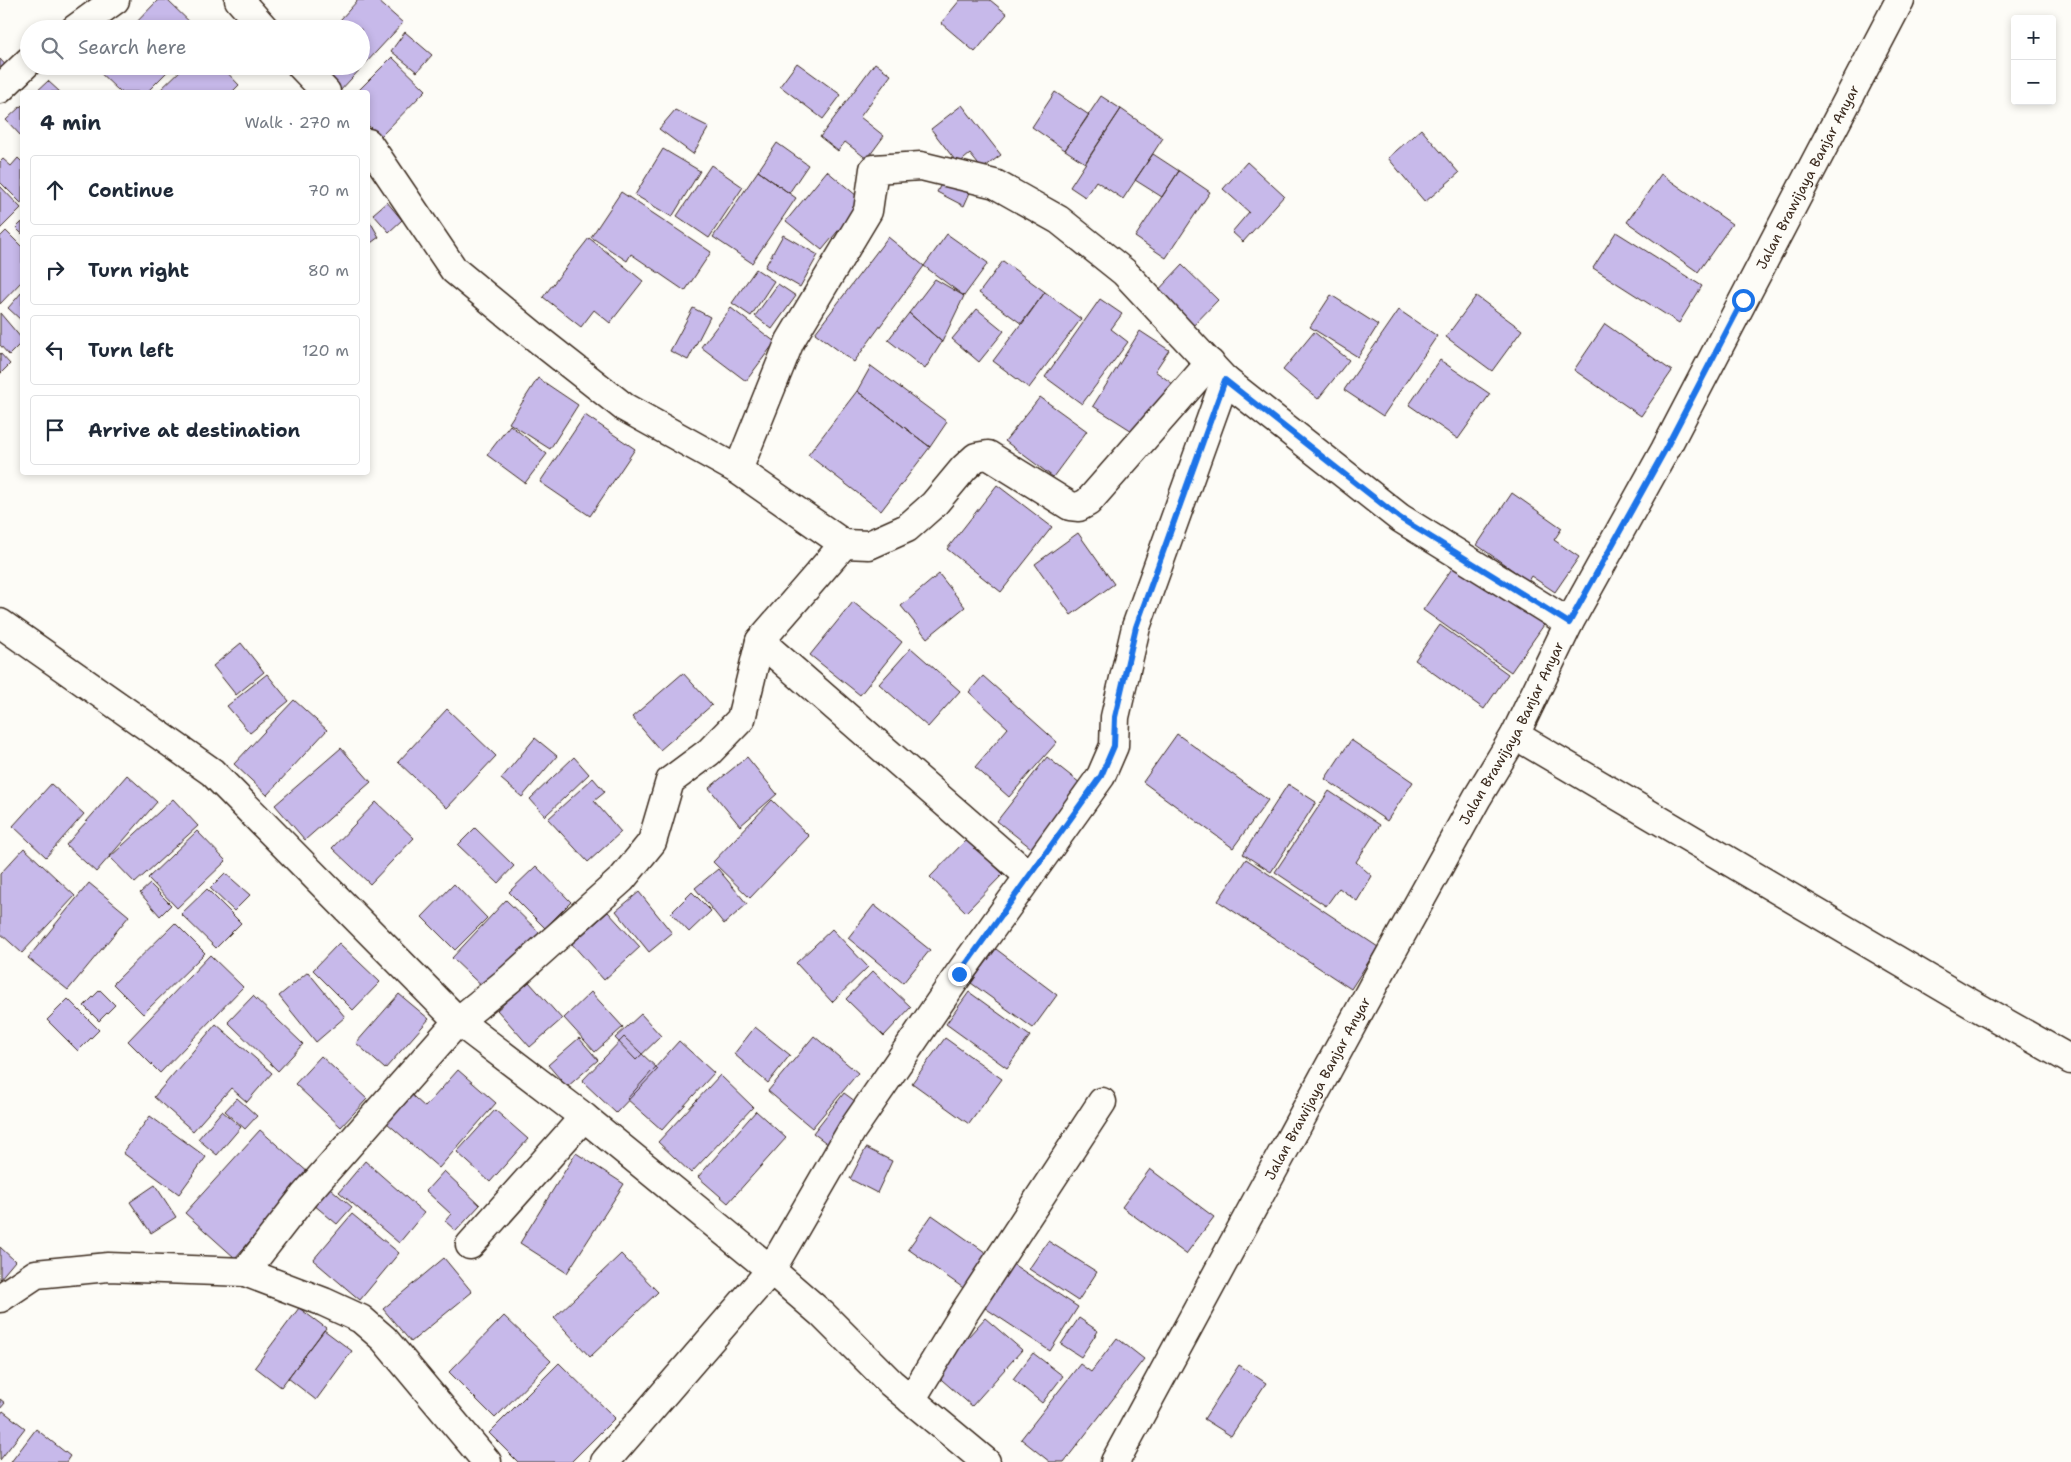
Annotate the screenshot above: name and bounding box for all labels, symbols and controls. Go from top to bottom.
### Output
map controls [2011,15,2056,105]
button: + [2011,15,2056,60]
search box [20,20,370,75]
icon: search [38,34,66,62]
text: Search here [78,35,187,60]
button: − [2011,60,2056,105]
street label: Jalan Brawijaya Banjar Anyar [1752,81,1863,272]
text: 4 min [40,109,101,137]
text: Walk · 270 m [245,112,350,133]
icon: ahead [41,176,69,204]
text: Continue [88,178,174,203]
text: 70 m [308,180,349,201]
icon: right [41,256,69,284]
text: Turn right [88,258,189,283]
text: 80 m [308,260,349,281]
route start [1732,289,1755,312]
icon: left [41,336,69,364]
text: Turn left [88,338,174,363]
text: 120 m [302,340,349,361]
icon: arrive [41,416,69,444]
text: Arrive at destination [88,418,300,443]
street label: Jalan Brawijaya Banjar Anyar [1455,638,1568,828]
route end [948,963,971,986]
street label: Jalan Brawijaya Banjar Anyar [1261,993,1375,1183]

